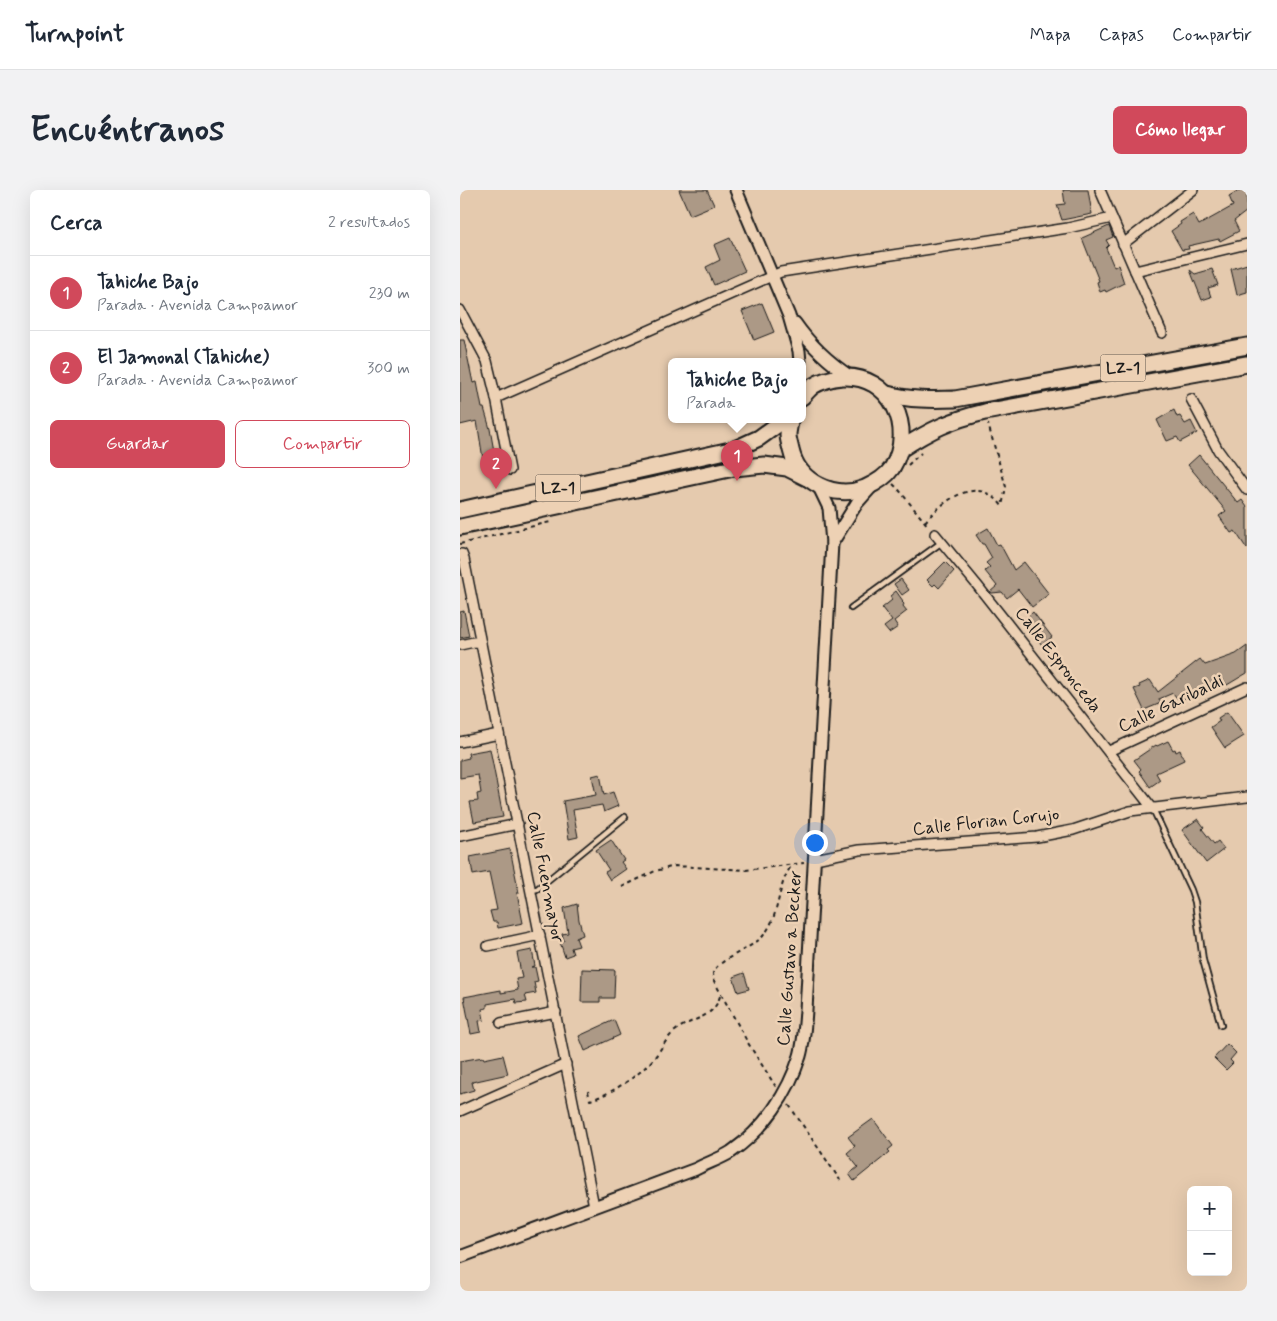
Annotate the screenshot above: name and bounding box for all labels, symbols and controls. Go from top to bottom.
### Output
text: Turnpoint [25,19,125,50]
text: Mapa [1030,23,1071,47]
text: Capas [1099,23,1144,47]
text: Compartir [1172,23,1252,47]
button: Cómo llegar [1113,106,1247,154]
text: Encuéntranos [30,107,225,153]
text: Cerca [50,209,103,237]
text: 2 resultados [328,212,410,233]
text: Tahiche Bajo [97,270,199,295]
text: 1 [62,283,70,304]
text: 230 m [369,283,410,304]
text: Parada · Avenida Campoamor [97,295,298,316]
text: El Jamonal (Tahiche) [97,345,269,370]
road number: LZ-1 [1100,354,1146,382]
text: 2 [62,358,70,379]
text: 300 m [367,358,410,379]
popup [668,358,806,423]
text: Tahiche Bajo [686,368,788,393]
text: Parada · Avenida Campoamor [97,370,298,391]
text: Parada [686,393,735,414]
button: Guardar [50,420,225,468]
button: Compartir [235,420,410,468]
pin: 1 [721,440,753,481]
pin: 2 [480,448,512,489]
road number: LZ-1 [536,474,580,502]
street label: Calle Espronceda [1009,602,1107,718]
street label: Calle Garibaldi [1114,669,1228,739]
street label: Calle Florian Corujo [912,802,1060,842]
street label: Calle Fuenmayor [521,809,570,945]
your location [802,830,828,856]
street label: Calle Gustavo a Becker [772,869,808,1047]
map controls [1187,1186,1232,1276]
button: + [1187,1186,1232,1231]
button: − [1187,1231,1232,1276]

